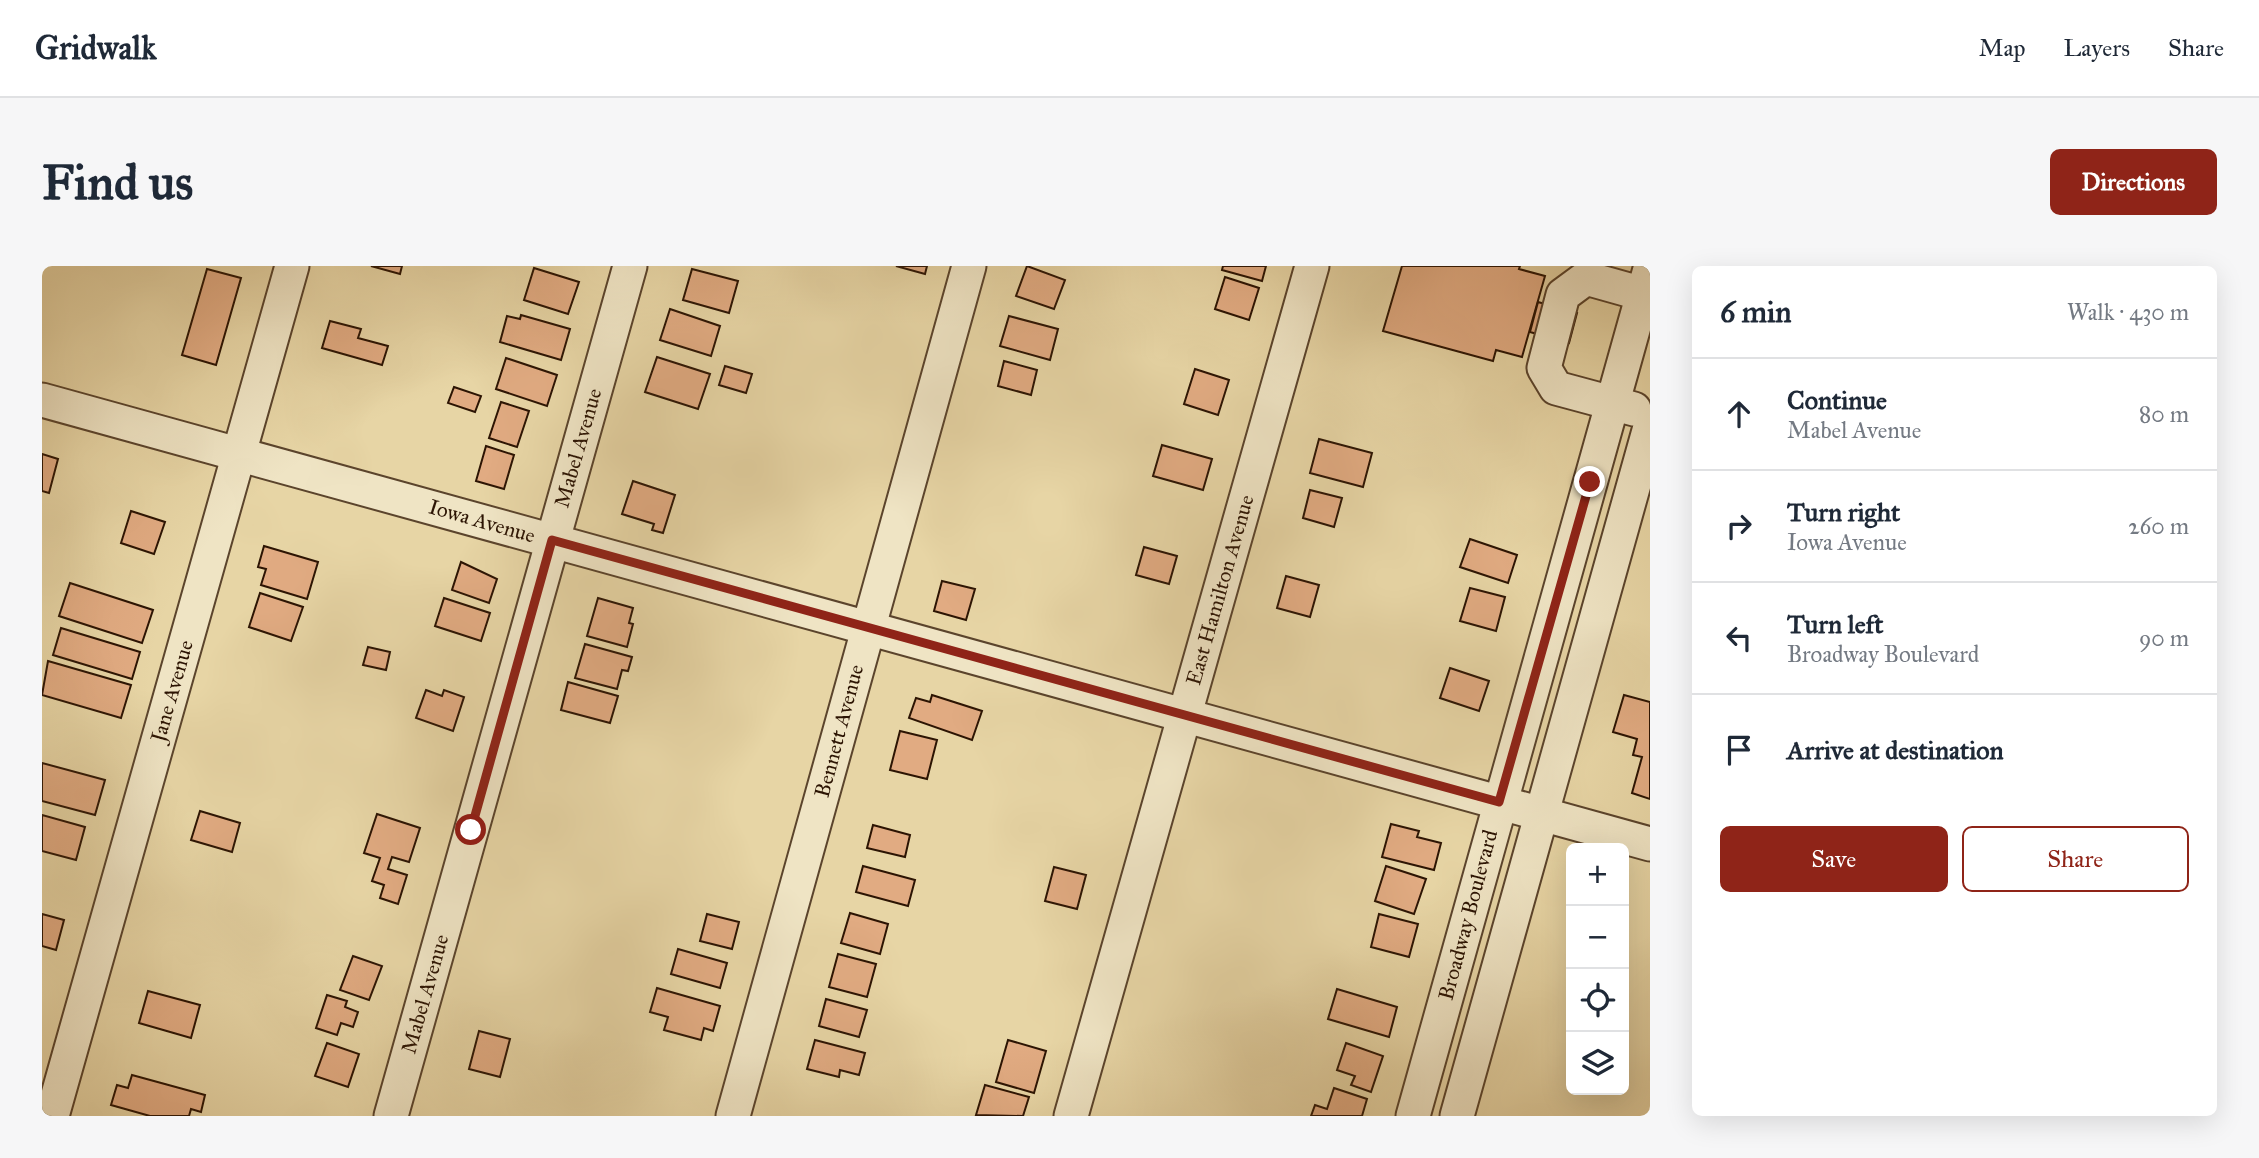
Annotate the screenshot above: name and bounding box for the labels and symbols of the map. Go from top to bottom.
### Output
street label: Mabel Avenue [549,385,607,511]
route end [1574,466,1605,497]
street label: East Hamilton Avenue [1180,492,1260,688]
street label: Iowa Avenue [426,493,538,549]
street label: Jane Avenue [145,637,199,747]
street label: Bennett Avenue [809,661,869,800]
route start [455,814,486,845]
street label: Broadway Boulevard [1433,826,1503,1003]
street label: Mabel Avenue [396,931,454,1057]

